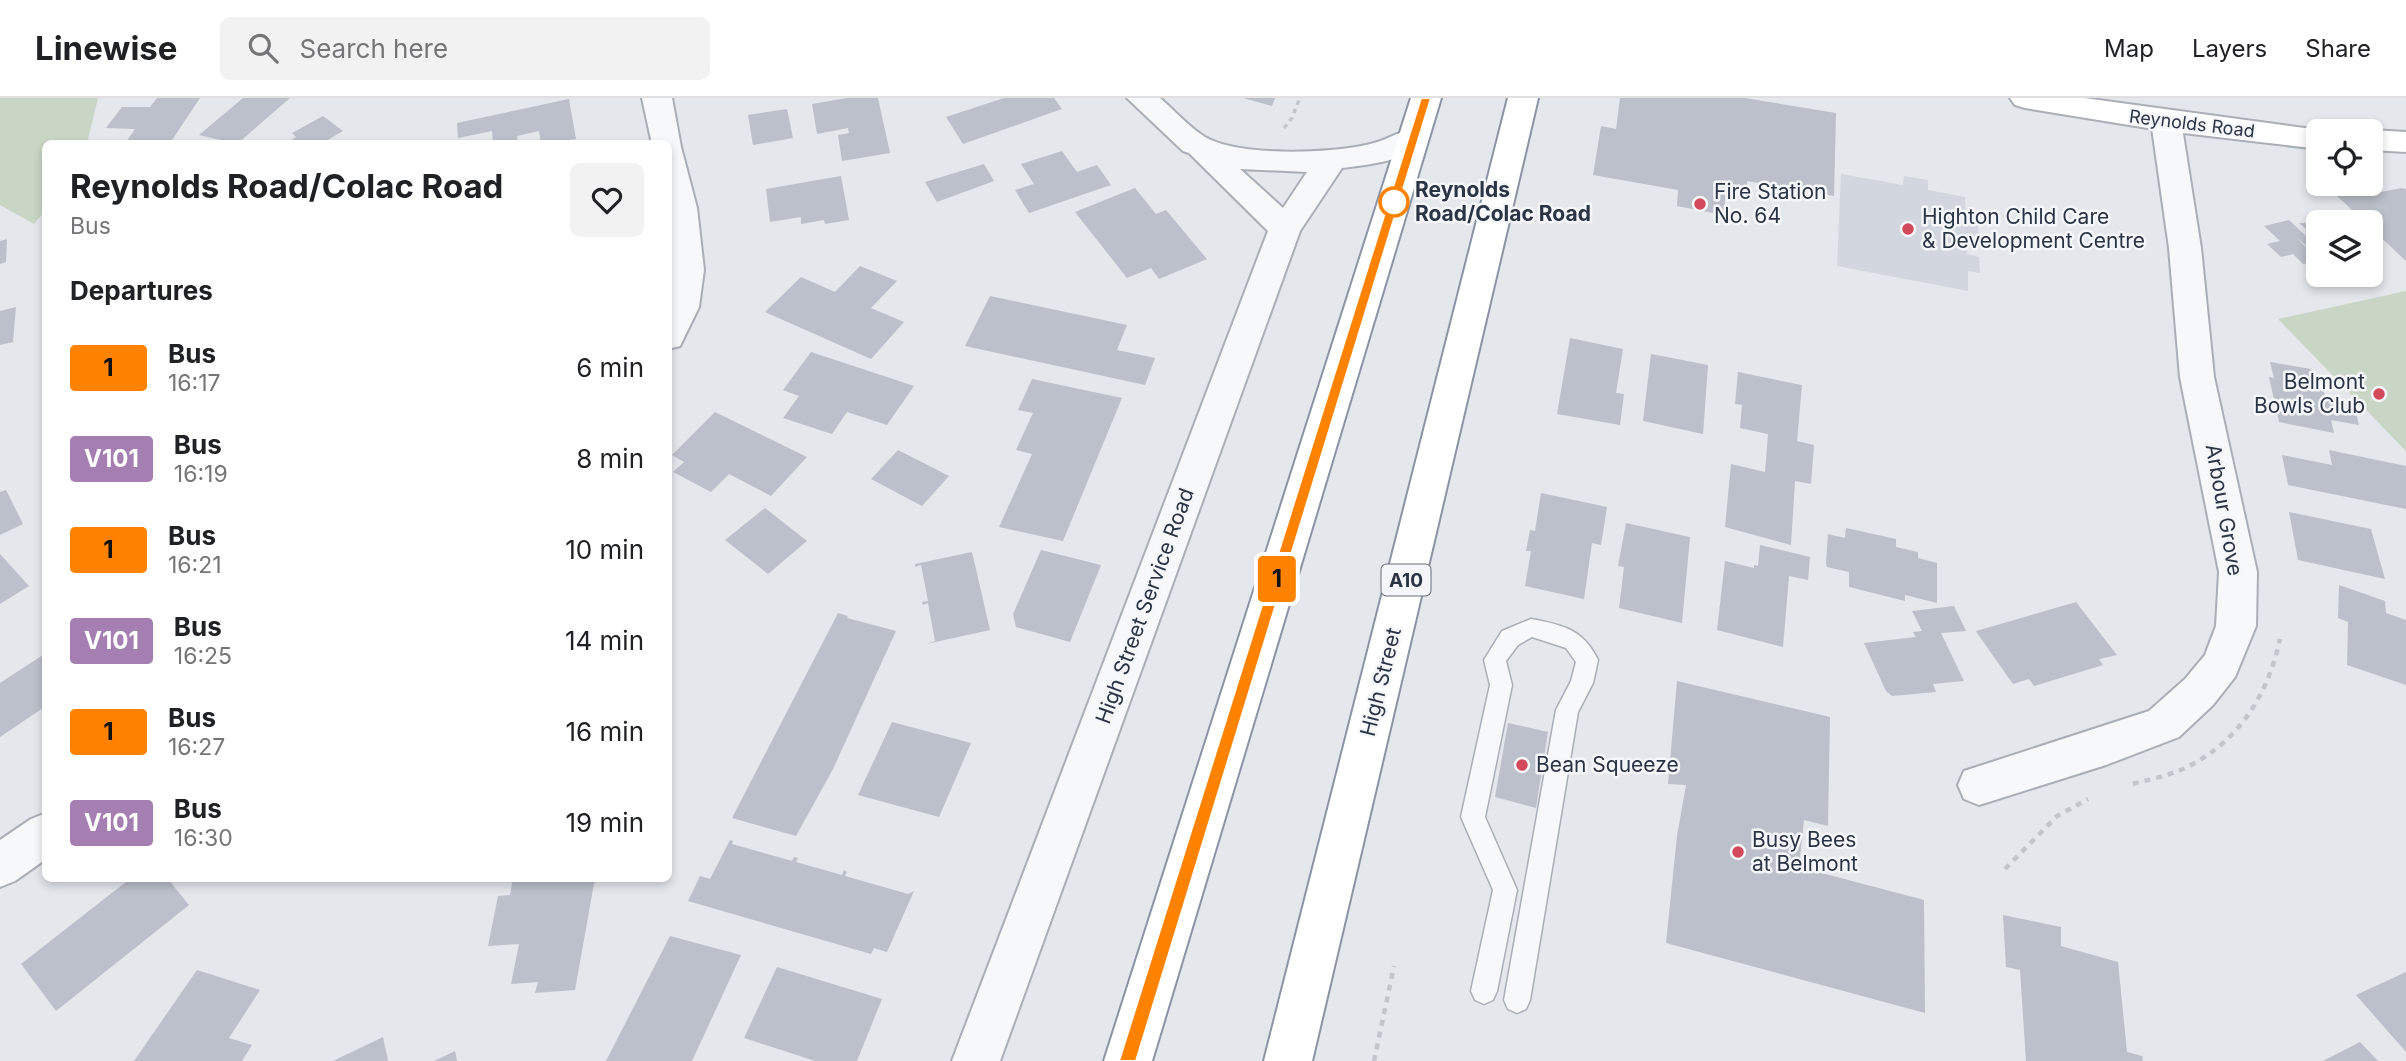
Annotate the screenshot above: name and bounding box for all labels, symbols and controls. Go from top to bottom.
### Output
search box [220,17,710,80]
text: Linewise [35,28,178,68]
icon: search [244,29,282,67]
text: Search here [300,33,448,64]
text: Map [2104,34,2154,63]
text: Layers [2192,34,2267,63]
text: Share [2305,34,2371,63]
street label: Reynolds Road [2128,105,2256,142]
map controls [2306,119,2383,287]
button: locate [2306,119,2383,196]
button: heart [570,163,644,237]
text: Reynolds Road/Colac Road [70,166,503,206]
place label: Reynolds Road/Colac Road [1415,177,1591,226]
place label: Fire Station No. 64 [1714,179,1826,228]
marker: Reynolds Road/Colac Road [1379,187,1409,217]
marker: Fire Station No. 64 [1692,196,1708,212]
place label: Highton Child Care & Development Centre [1922,204,2145,253]
button: layers [2306,210,2383,287]
text: Bus [70,212,111,240]
marker: Highton Child Care & Development Centre [1900,221,1916,237]
text: Departures [70,275,213,306]
text: Bus [168,338,216,369]
text: 6 min [576,352,644,383]
text: 1 [103,353,114,382]
text: 16:17 [168,369,221,397]
place label: Belmont Bowls Club [2254,369,2365,418]
marker: Belmont Bowls Club [2371,386,2387,402]
text: Bus [174,429,222,460]
street label: Arbour Grove [2201,442,2248,578]
text: 8 min [576,443,644,474]
text: V101 [84,444,139,473]
text: 16:19 [174,460,228,488]
street label: High Street Service Road [1090,485,1199,727]
text: Bus [168,520,216,551]
text: 10 min [565,534,644,565]
text: 1 [103,535,114,564]
text: 16:21 [168,551,222,579]
line badge: 1 [1254,556,1300,602]
text: 1 [1272,564,1282,593]
road number: A10 [1382,565,1430,596]
text: Bus [174,611,222,642]
text: 14 min [565,625,644,656]
street label: High Street [1355,625,1406,739]
text: V101 [84,626,139,655]
text: 16:25 [174,642,232,670]
text: Bus [168,702,216,733]
text: 16 min [566,716,644,747]
text: 1 [103,717,114,746]
text: 16:27 [168,733,225,761]
place label: Bean Squeeze [1536,752,1679,777]
marker: Bean Squeeze [1514,757,1530,773]
text: Bus [174,793,222,824]
text: 19 min [566,807,644,838]
text: V101 [84,808,139,837]
text: 16:30 [174,824,233,852]
place label: Busy Bees at Belmont [1752,827,1858,876]
marker: Busy Bees at Belmont [1730,844,1746,860]

